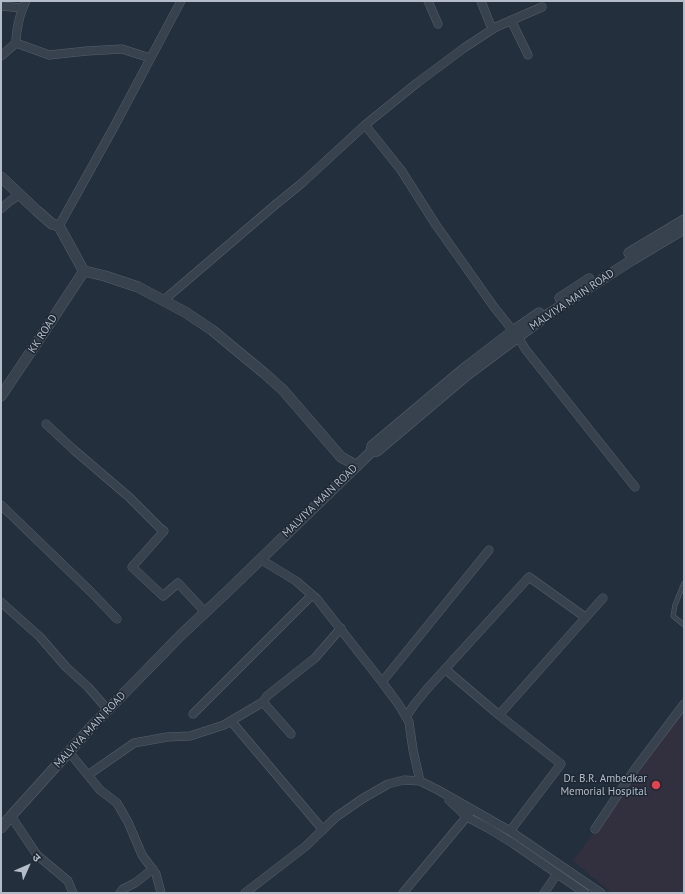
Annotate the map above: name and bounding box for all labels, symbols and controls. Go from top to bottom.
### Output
street label: MALVIYA MAIN ROAD [527,267,617,333]
street label: KK ROAD [26,312,60,356]
street label: MALVIYA MAIN ROAD [280,462,360,540]
street label: MALVIYA MAIN ROAD [51,689,129,771]
place label: Dr. B.R. Ambedkar Memorial Hospital [560,772,647,798]
marker: Dr. B.R. Ambedkar Memorial Hospital [650,779,662,791]
north arrow [8,846,48,886]
text: उ [29,850,44,865]

